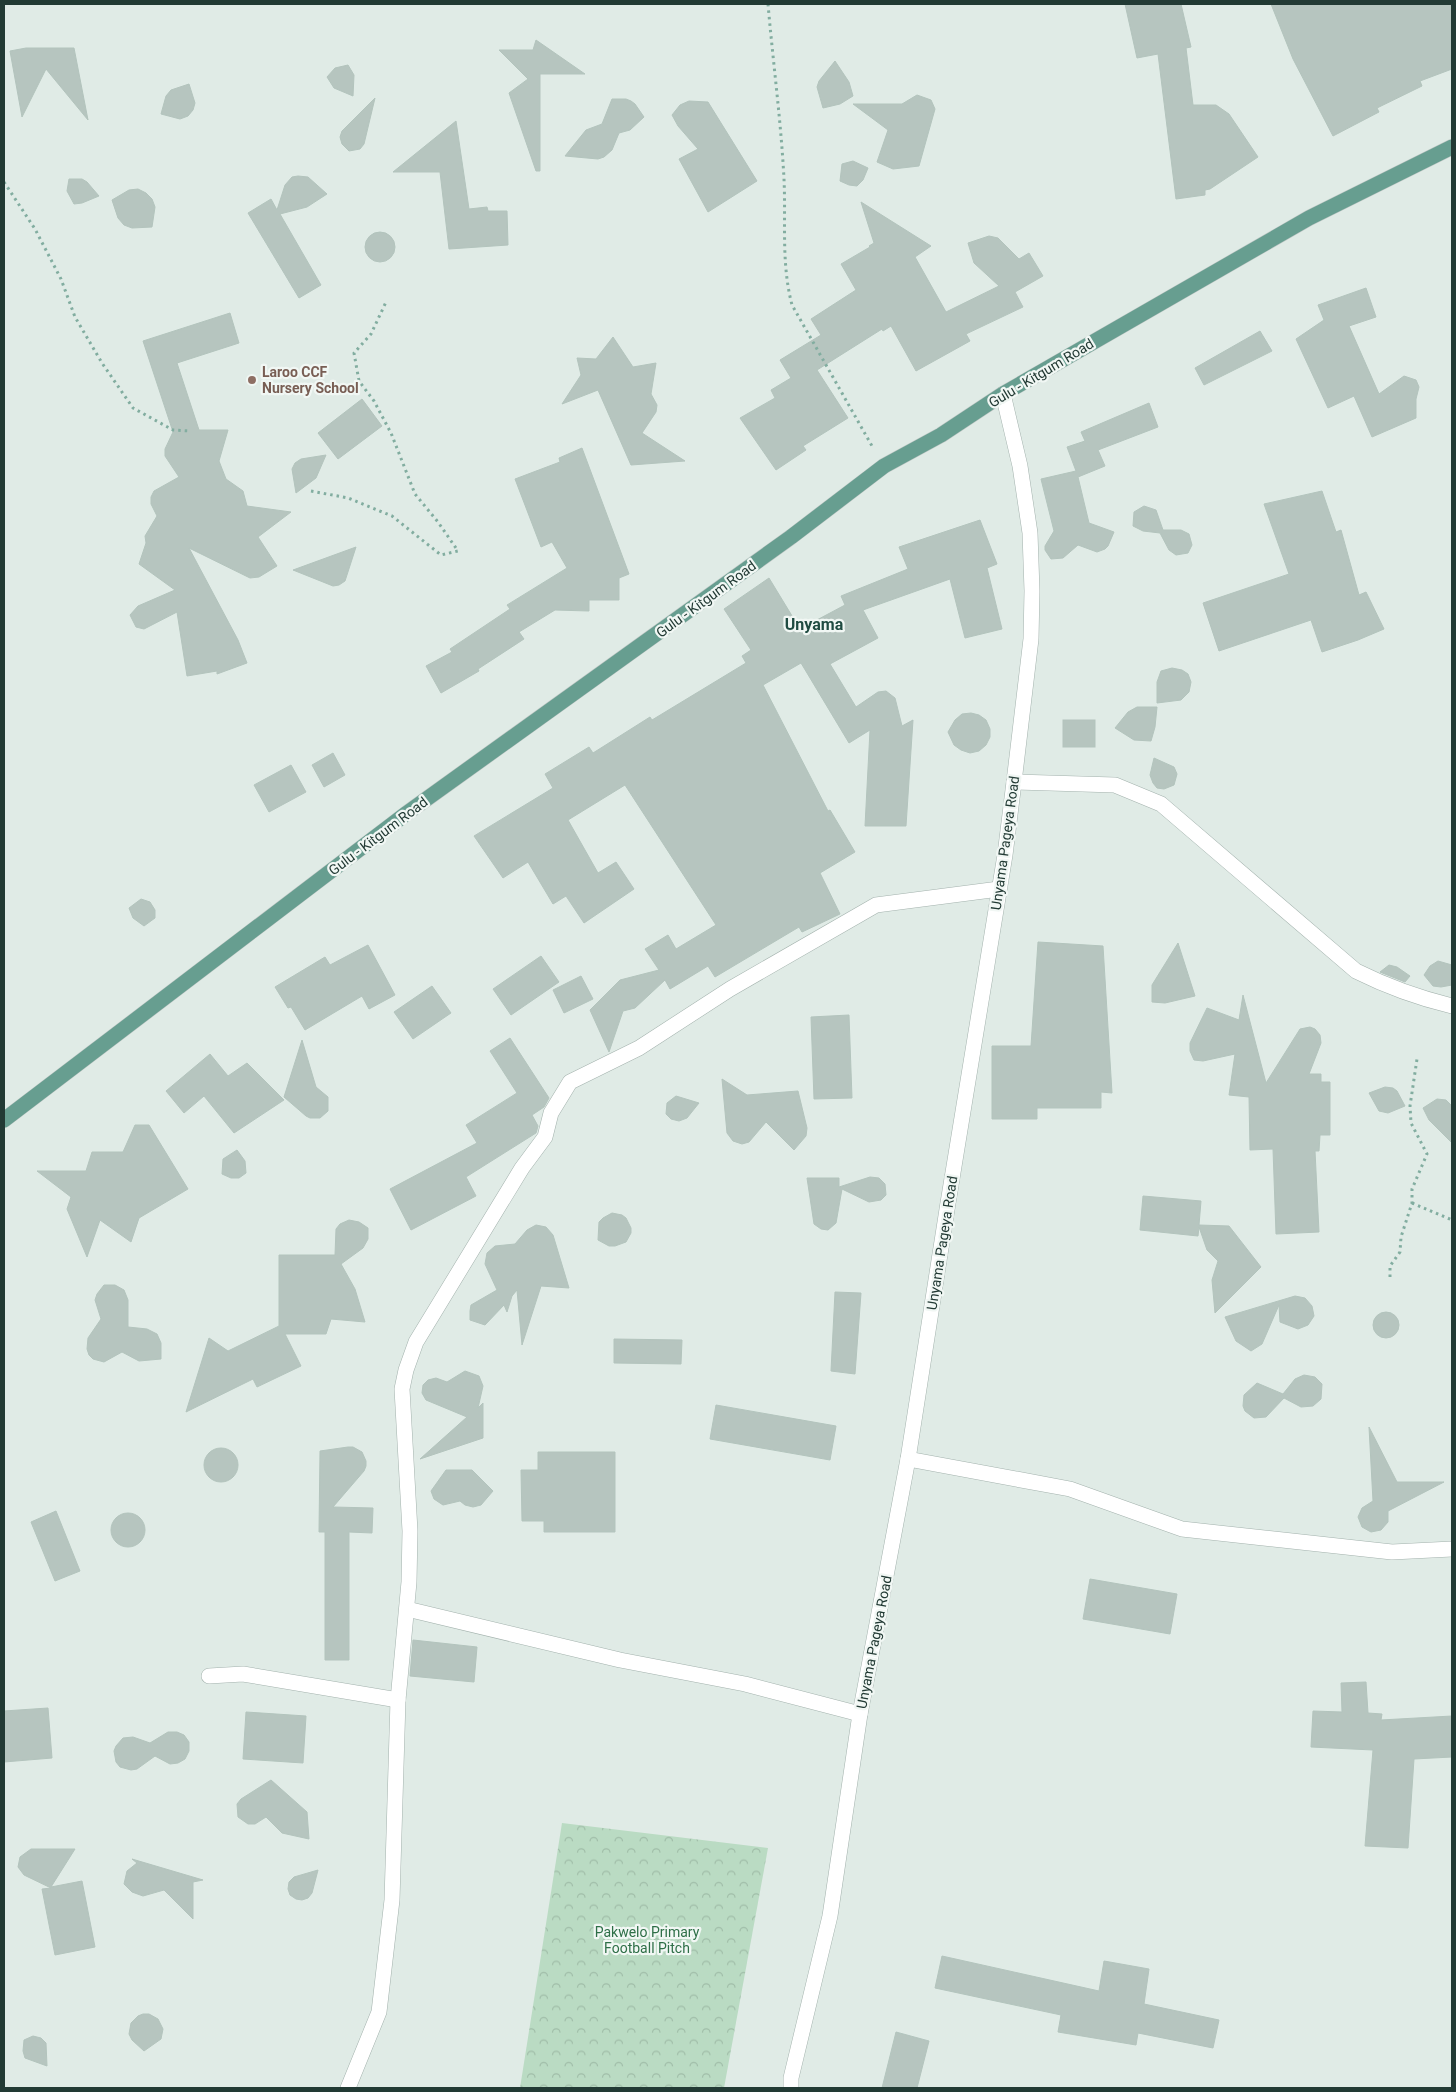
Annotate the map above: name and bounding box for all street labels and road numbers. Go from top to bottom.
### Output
street label: Gulu - Kitgum Road [986,335,1096,411]
street label: Gulu - Kitgum Road [653,557,759,641]
street label: Unyama Pageya Road [988,775,1022,911]
street label: Gulu - Kitgum Road [325,794,431,878]
street label: Unyama Pageya Road [923,1175,961,1311]
street label: Unyama Pageya Road [853,1574,895,1710]

